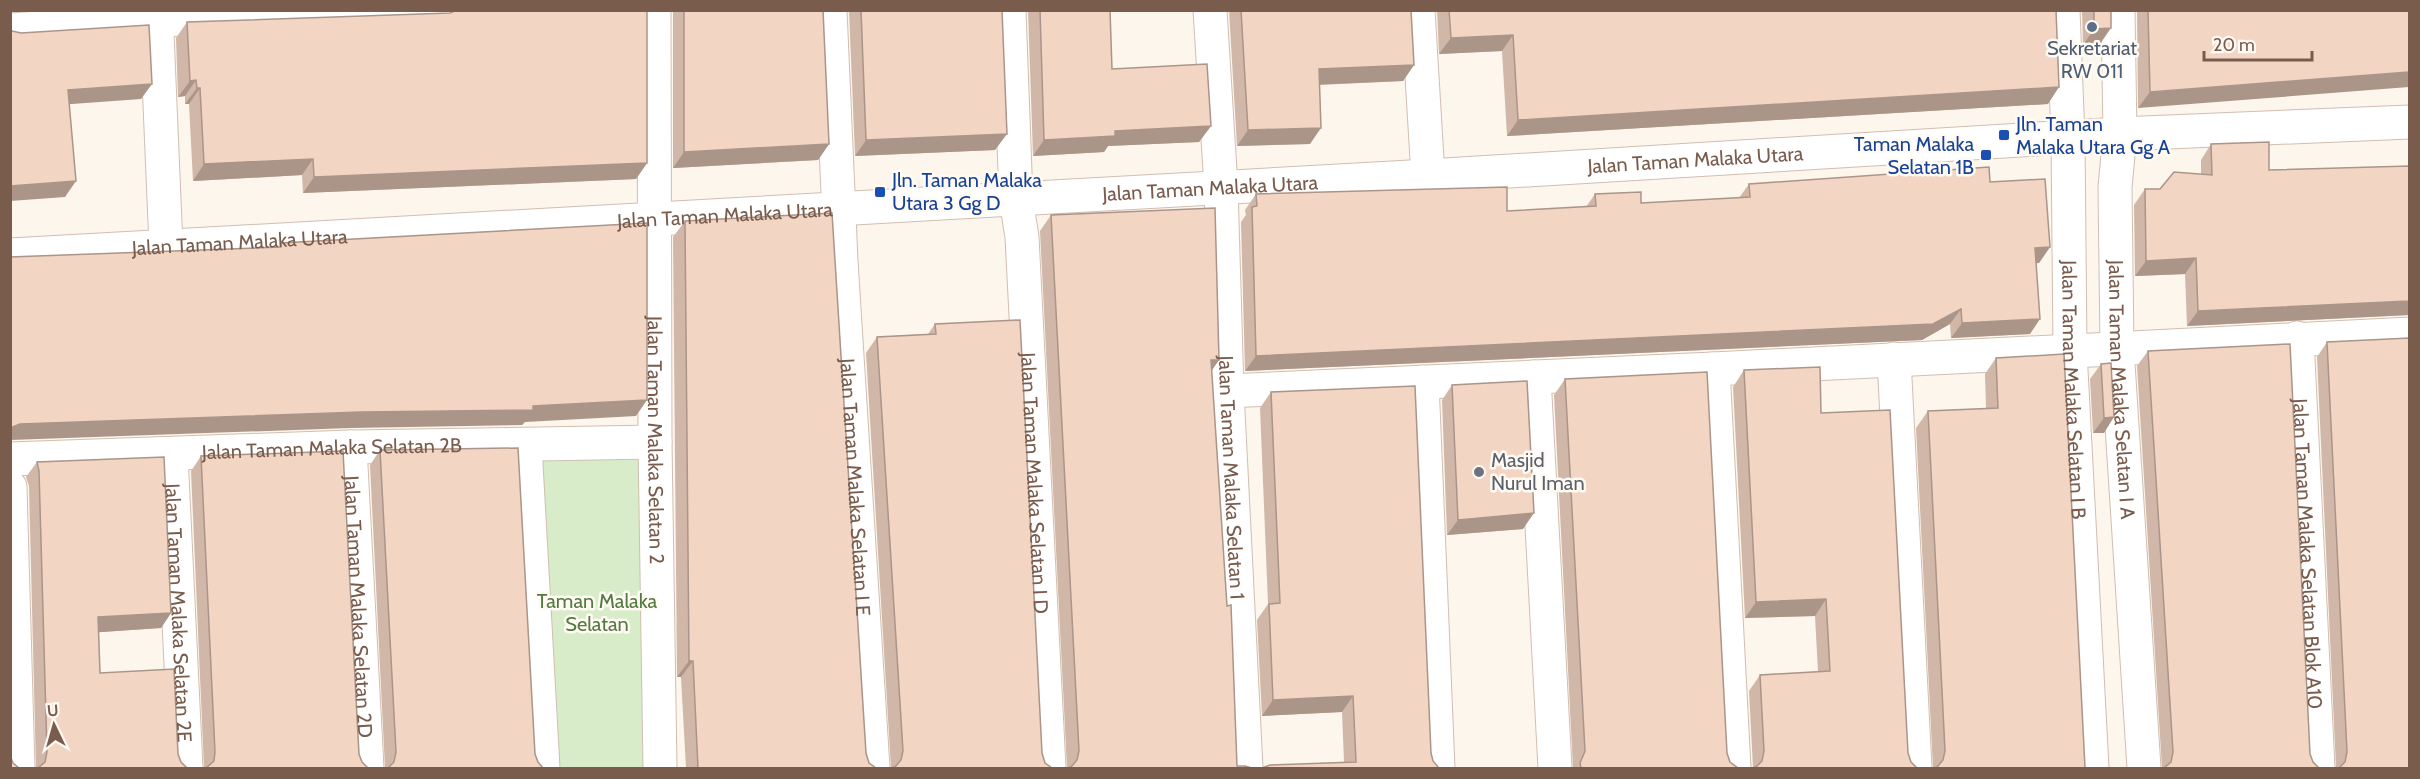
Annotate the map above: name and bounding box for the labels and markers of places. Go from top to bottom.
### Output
marker: Sekretariat RW 011 [2085,20,2099,34]
place label: Sekretariat RW 011 [2047,36,2137,83]
place label: Jln. Taman Malaka Utara Gg A [2015,112,2171,159]
marker: Jln. Taman Malaka Utara Gg A [1997,128,2011,142]
place label: Taman Malaka Selatan 1B [1854,132,1974,179]
marker: Taman Malaka Selatan 1B [1979,148,1993,162]
place label: Jln. Taman Malaka Utara 3 Gg D [891,168,1042,215]
marker: Jln. Taman Malaka Utara 3 Gg D [873,185,887,199]
place label: Masjid Nurul Iman [1491,448,1585,495]
marker: Masjid Nurul Iman [1472,465,1486,479]

